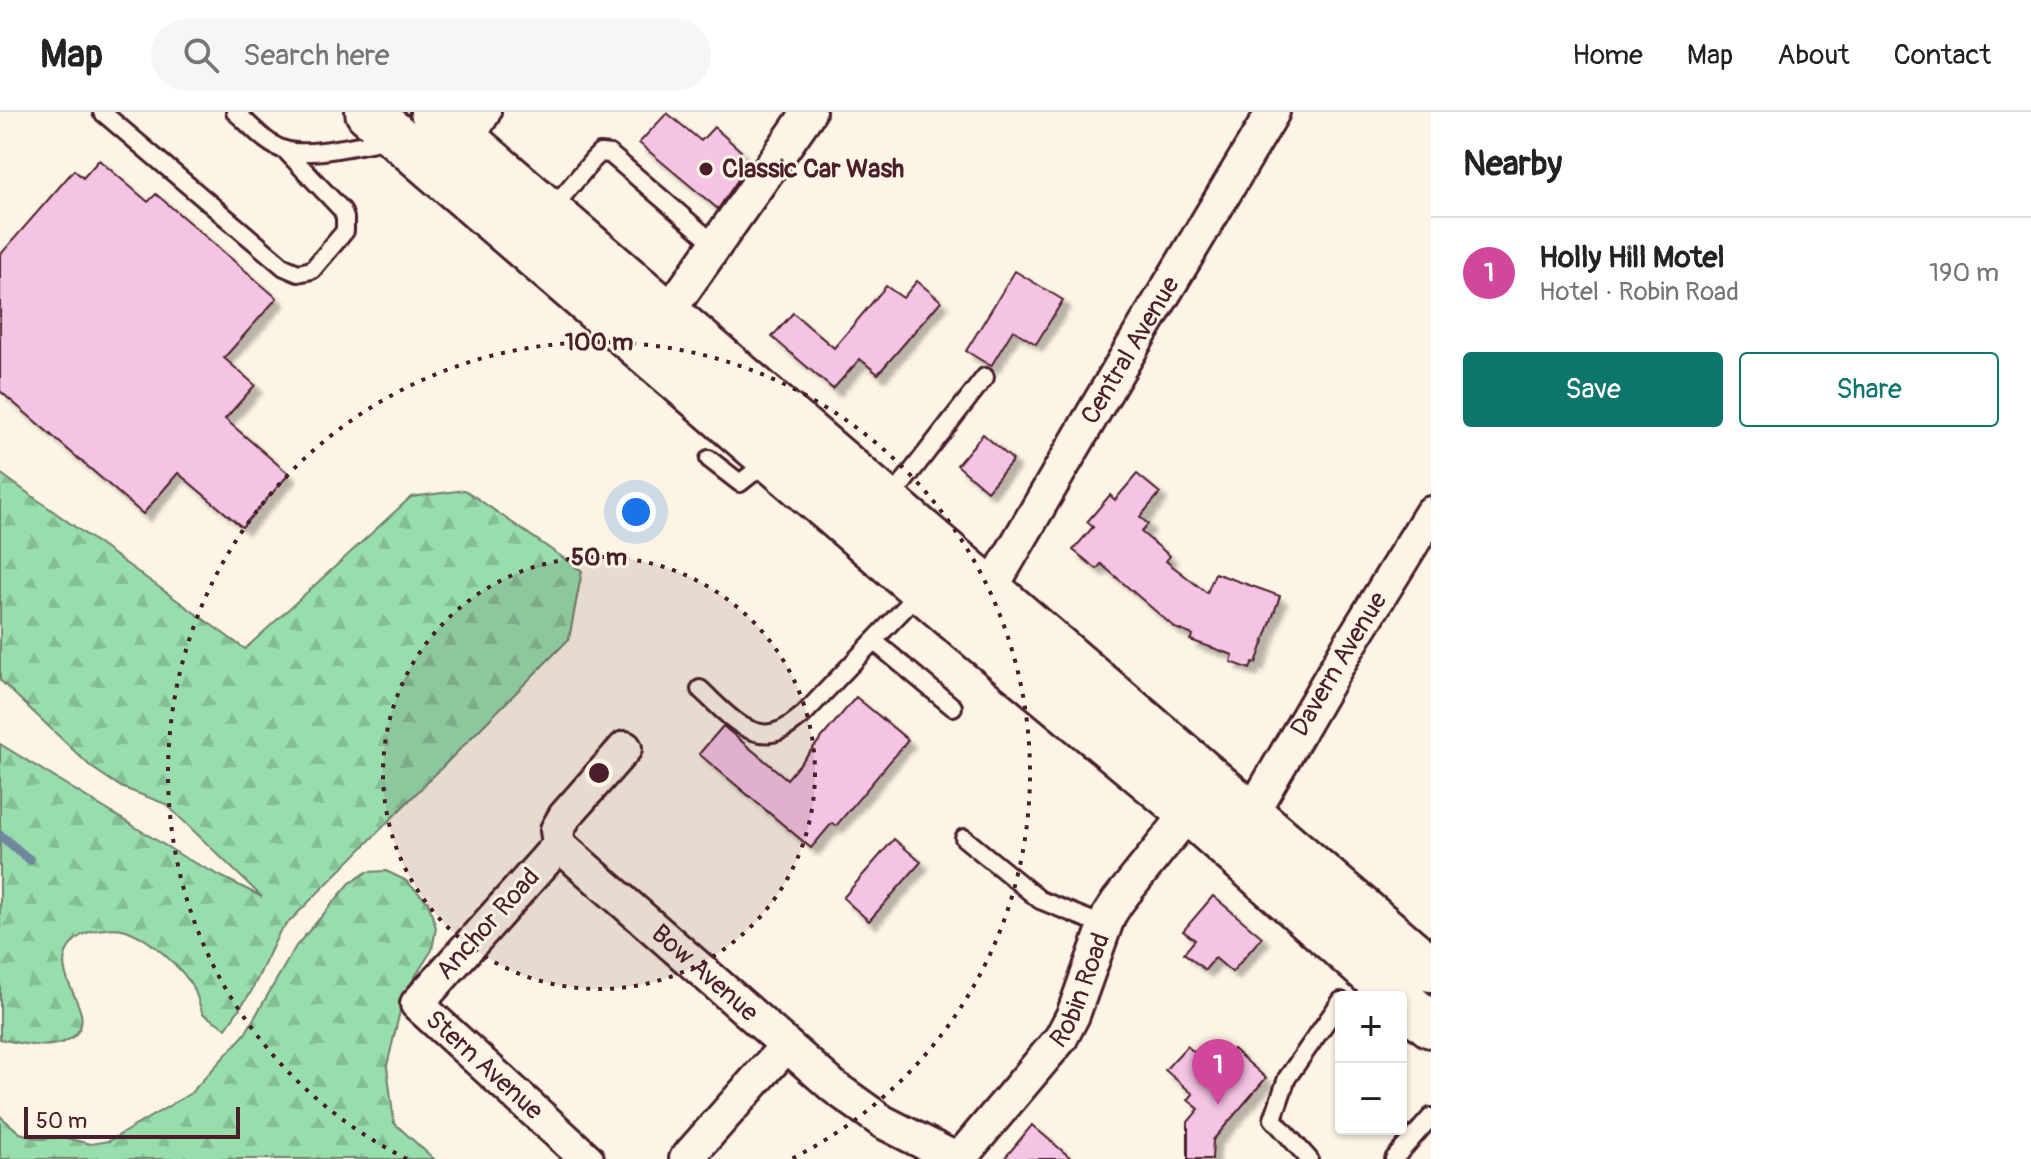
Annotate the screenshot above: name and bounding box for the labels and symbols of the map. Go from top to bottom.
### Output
place label: Classic Car Wash [722,153,904,185]
marker: Classic Car Wash [697,160,715,178]
street label: Central Avenue [1074,270,1187,430]
text: 100 m [565,328,633,357]
your location [616,492,656,532]
text: 50 m [571,543,627,572]
street label: Davern Avenue [1284,586,1394,742]
centre of rings [585,759,613,787]
street label: Anchor Road [429,861,547,987]
street label: Bow Avenue [645,918,765,1029]
street label: Robin Road [1043,929,1117,1055]
street label: Stern Avenue [419,1003,550,1127]
pin: 1 [1192,1039,1244,1105]
scale bar [24,1103,240,1139]

